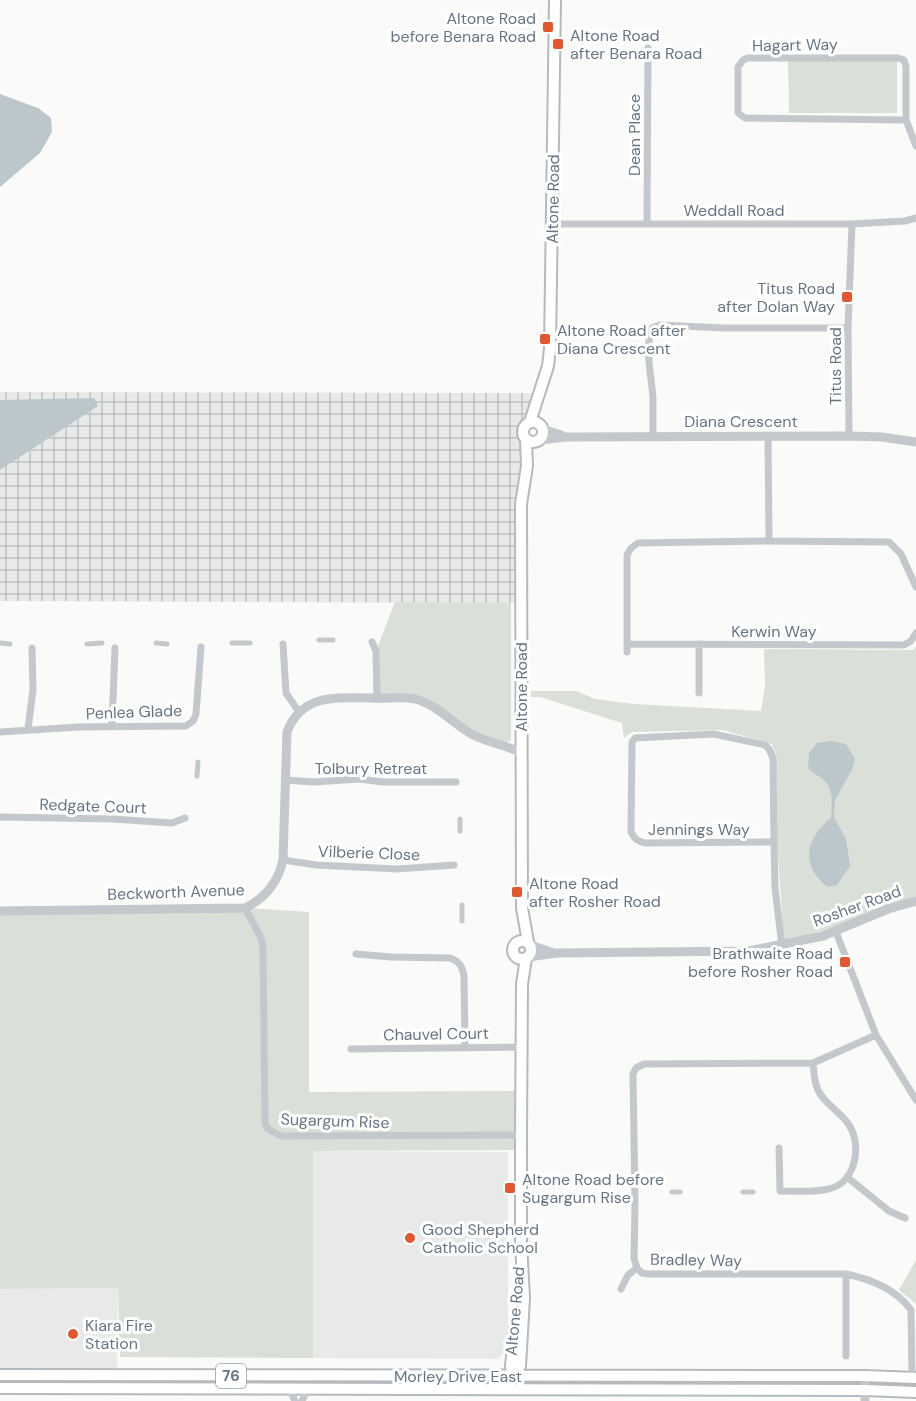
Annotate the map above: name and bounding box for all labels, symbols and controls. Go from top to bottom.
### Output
place label: Altone Road before Benara Road [391,8,536,47]
marker: Altone Road before Benara Road [541,20,555,34]
place label: Altone Road after Benara Road [570,25,702,64]
street label: Hagart Way [752,34,838,56]
marker: Altone Road after Benara Road [551,37,565,51]
street label: Dean Place [624,94,645,176]
street label: Altone Road [542,154,564,244]
street label: Weddall Road [683,200,785,221]
place label: Titus Road after Dolan Way [717,278,835,317]
marker: Titus Road after Dolan Way [840,290,854,304]
place label: Altone Road after Diana Crescent [557,320,686,359]
street label: Titus Road [825,327,846,405]
marker: Altone Road after Diana Crescent [538,332,552,346]
street label: Diana Crescent [684,411,798,432]
street label: Kerwin Way [731,621,817,642]
street label: Altone Road [511,642,532,732]
street label: Penlea Glade [86,700,182,724]
street label: Tolbury Retreat [315,758,427,779]
street label: Redgate Court [39,794,147,818]
street label: Jennings Way [648,819,750,840]
street label: Vilberie Close [318,841,420,865]
place label: Altone Road after Rosher Road [529,873,661,912]
street label: Beckworth Avenue [107,879,245,905]
street label: Rosher Road [810,880,904,932]
marker: Altone Road after Rosher Road [510,885,524,899]
place label: Brathwaite Road before Rosher Road [688,943,833,982]
marker: Brathwaite Road before Rosher Road [838,955,852,969]
street label: Chauvel Court [383,1023,489,1045]
street label: Sugargum Rise [280,1109,390,1133]
place label: Altone Road before Sugargum Rise [522,1169,664,1208]
marker: Altone Road before Sugargum Rise [503,1181,517,1195]
place label: Good Shepherd Catholic School [422,1219,539,1258]
marker: Good Shepherd Catholic School [403,1231,417,1245]
street label: Bradley Way [650,1249,742,1271]
street label: Altone Road [501,1265,529,1357]
place label: Kiara Fire Station [85,1315,153,1354]
marker: Kiara Fire Station [66,1327,80,1341]
road number: 76 [216,1364,246,1388]
street label: Morley Drive East [394,1366,522,1387]

